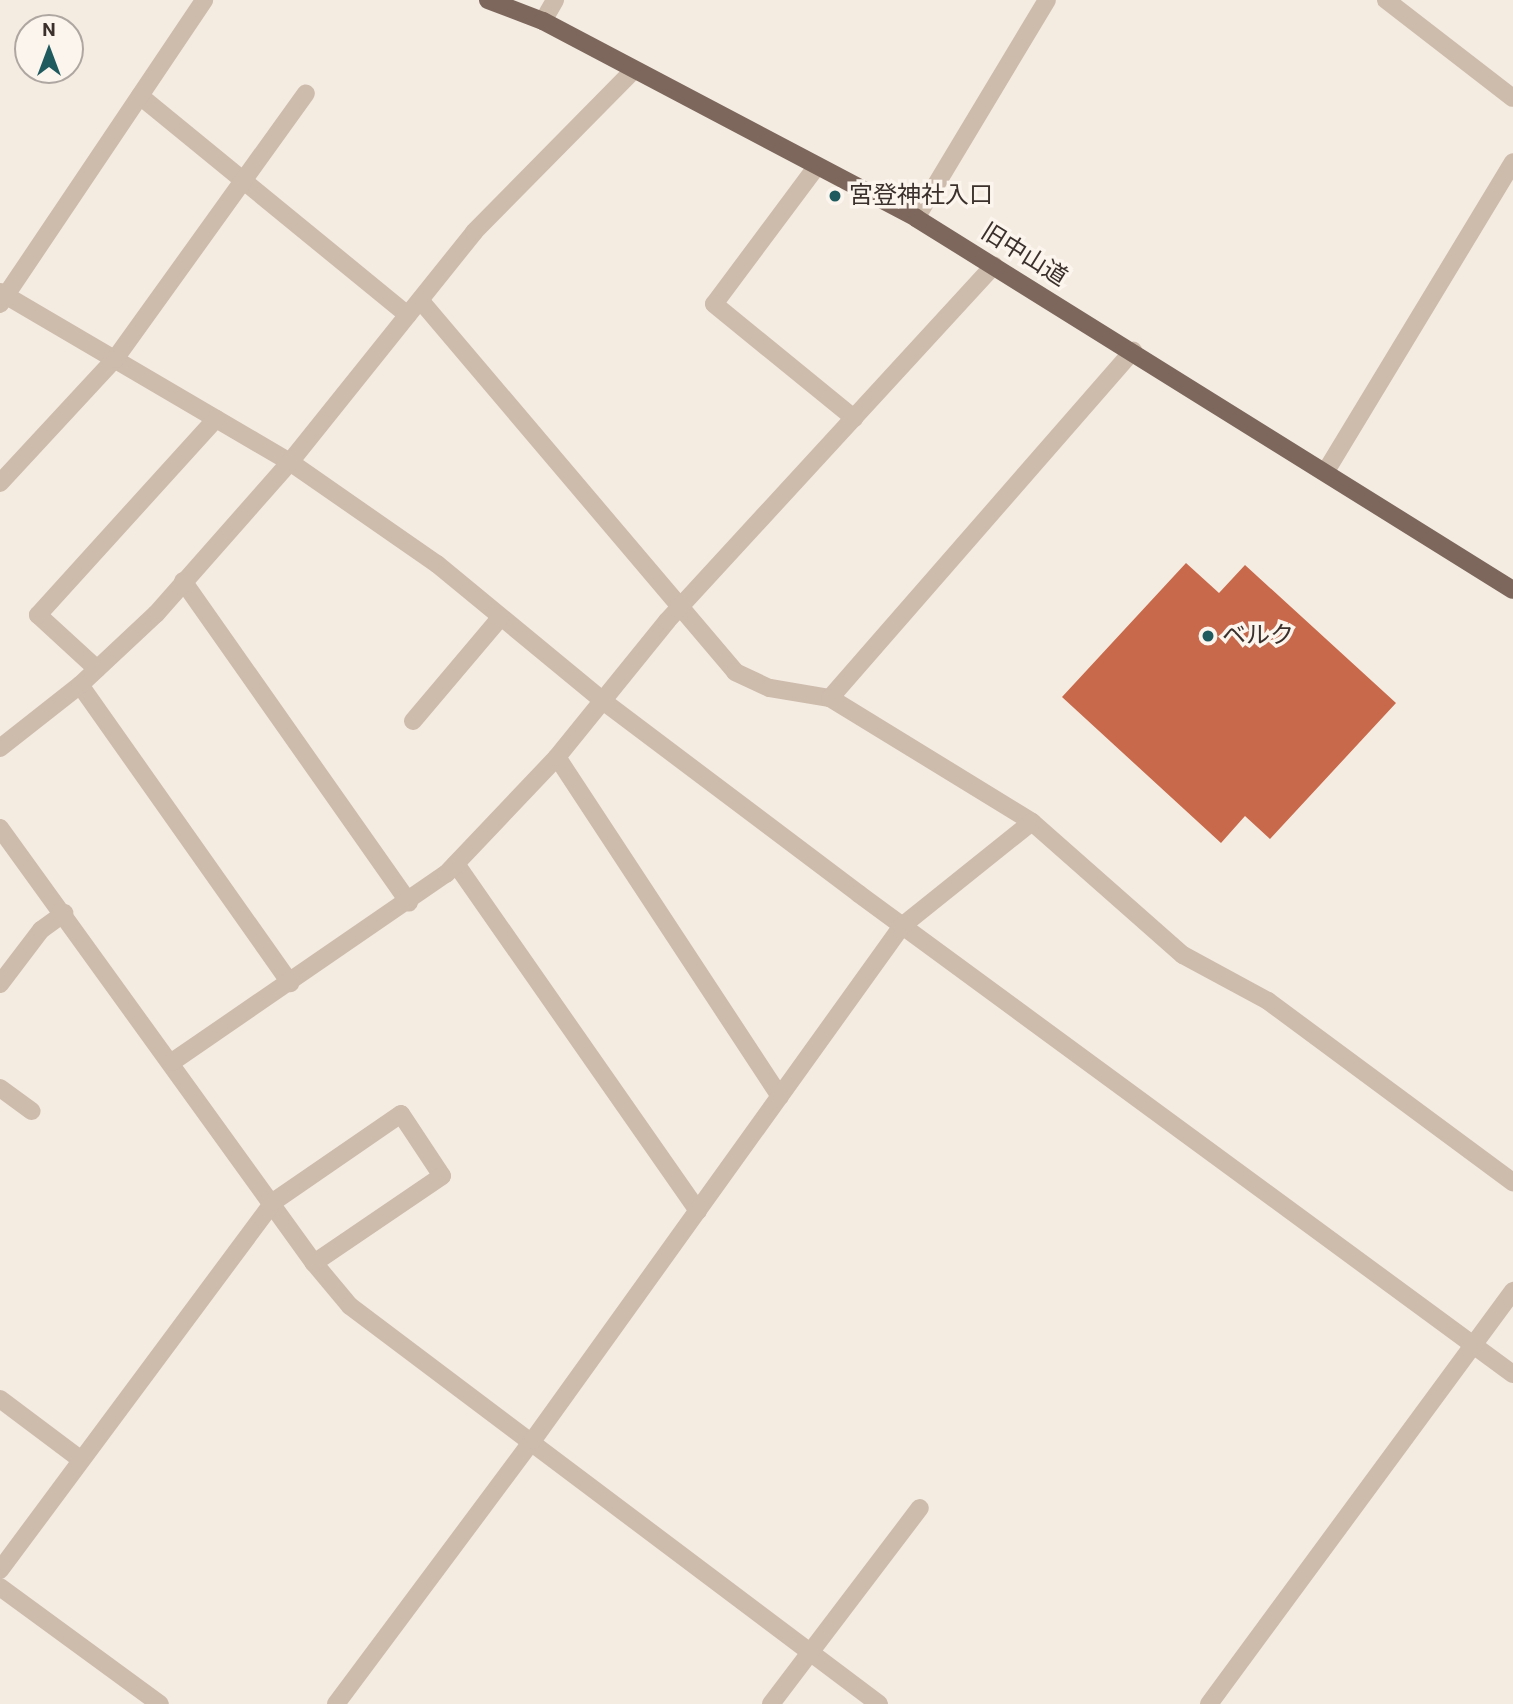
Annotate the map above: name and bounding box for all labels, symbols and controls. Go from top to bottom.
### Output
north arrow [14,14,84,84]
text: N [42,18,56,41]
place label: 宮登神社入口 [849,182,993,210]
marker: 宮登神社入口 [827,188,843,204]
street label: 旧中山道 [976,217,1072,293]
place label: ベルク [1222,622,1294,650]
marker: ベルク [1200,628,1216,644]

